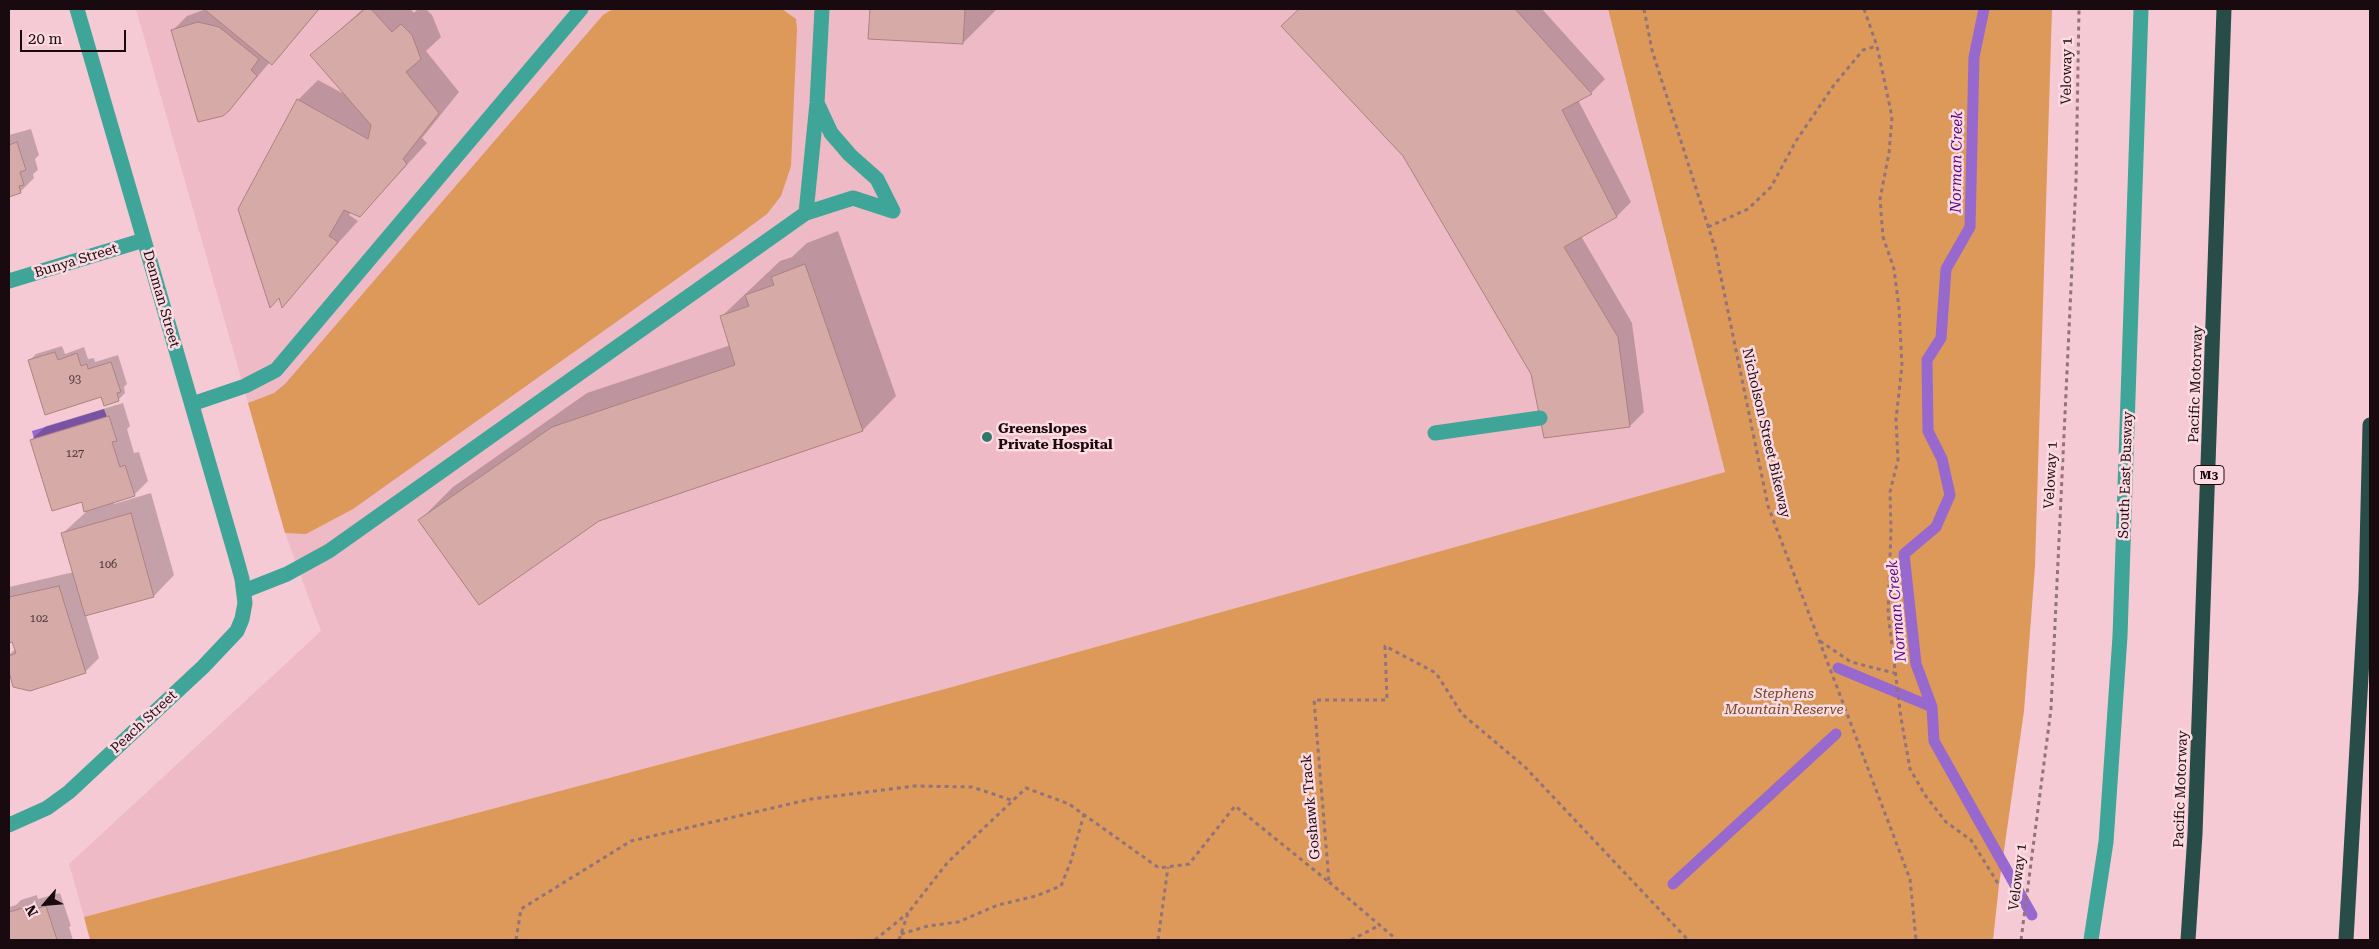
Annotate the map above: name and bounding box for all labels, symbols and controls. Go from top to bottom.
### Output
scale bar [22,20,129,52]
text: 20 m [28,30,62,48]
street label: Veloway 1 [2058,37,2076,105]
water label: Norman Creek [1947,111,1967,213]
street label: Bunya Street [32,240,120,282]
street label: Denman Street [139,248,183,350]
street label: Pacific Motorway [2186,325,2206,443]
street label: Nicholson Street Bikeway [1738,347,1794,519]
house number: 93 [69,373,81,387]
street label: South East Busway [2115,411,2137,539]
place label: Greenslopes Private Hospital [998,421,1113,454]
marker: Greenslopes Private Hospital [980,430,994,444]
street label: Veloway 1 [2041,441,2061,509]
house number: 127 [66,447,84,461]
road number: M3 [2194,466,2224,484]
house number: 106 [99,558,117,572]
water label: Norman Creek [1884,559,1910,663]
house number: 102 [30,612,48,626]
park label: Stephens Mountain Reserve [1724,686,1844,719]
street label: Peach Street [107,687,181,757]
street label: Pacific Motorway [2171,730,2191,848]
street label: Goshawk Track [1298,754,1324,860]
street label: Veloway 1 [2006,842,2030,912]
north arrow [20,879,70,929]
text: N [22,902,41,919]

